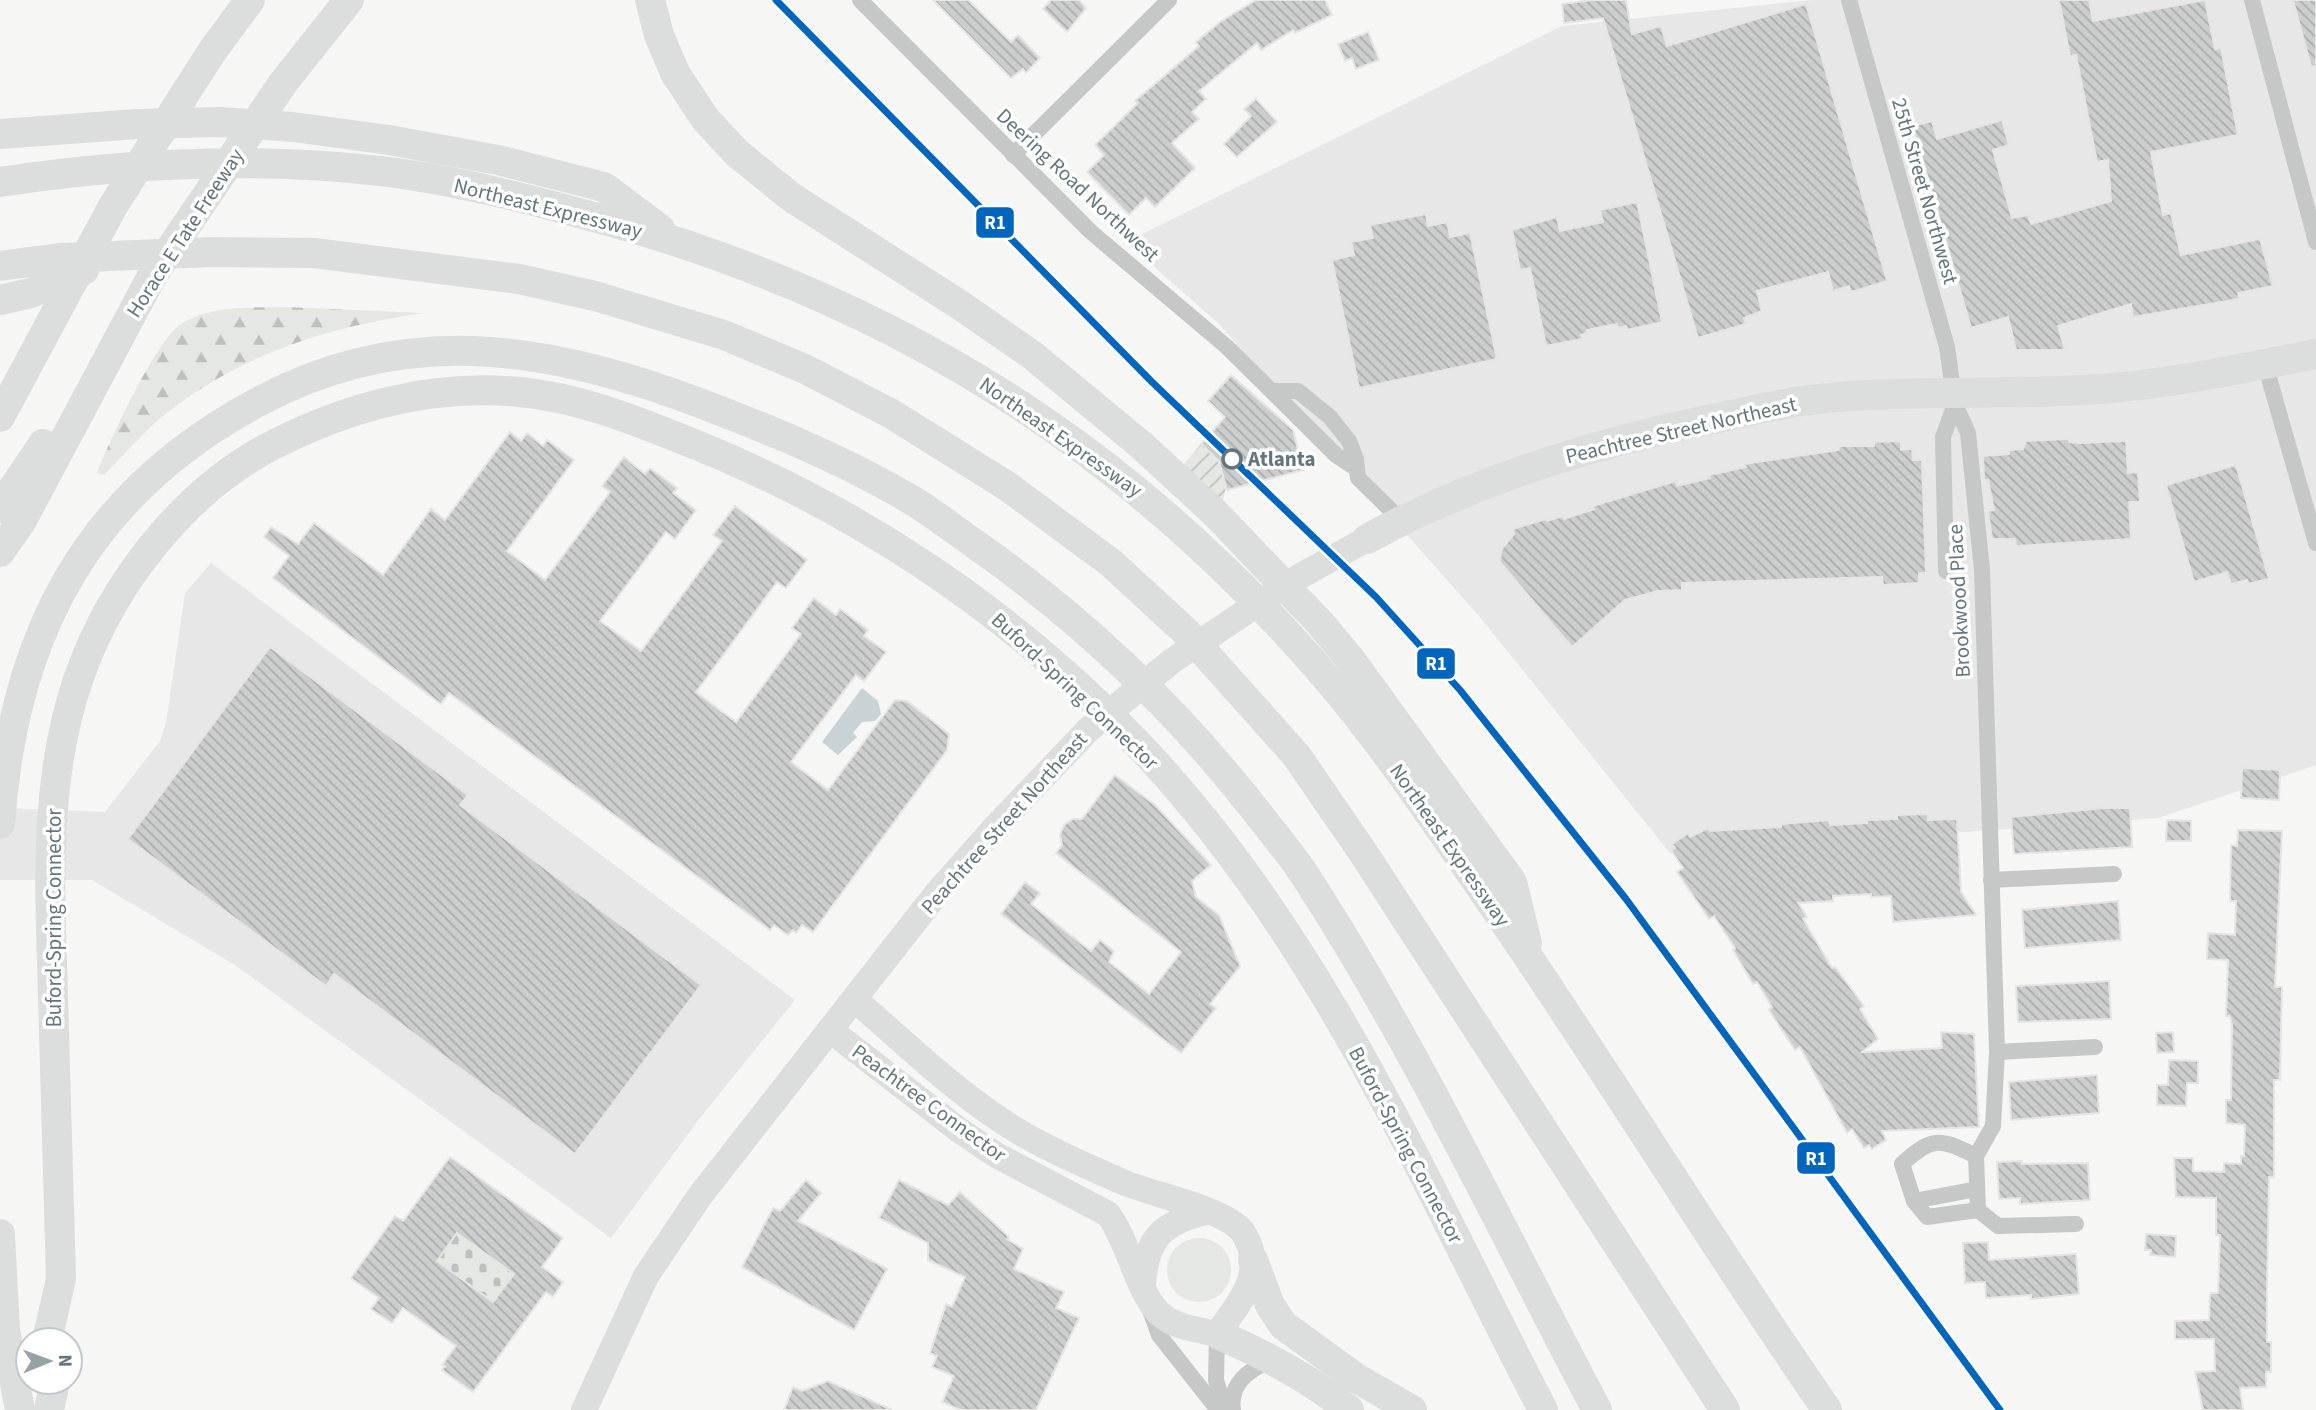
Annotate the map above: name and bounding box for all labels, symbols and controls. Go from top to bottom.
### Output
street label: 25th Street Northwest [1884,95,1966,287]
street label: Deering Road Northwest [990,101,1166,269]
street label: Horace E Tate Freeway [119,142,251,323]
street label: Northeast Expressway [451,170,645,246]
line badge: R1 [975,206,1015,239]
text: R1 [984,210,1006,237]
street label: Northeast Expressway [973,369,1149,505]
street label: Peachtree Street Northeast [1563,389,1799,471]
place label: Atlanta [1247,444,1315,474]
marker: Atlanta [1222,449,1242,469]
street label: Brookwood Place [1940,524,1978,678]
street label: Buford-Spring Connector [985,605,1166,777]
line badge: R1 [1416,647,1456,680]
text: R1 [1425,651,1447,678]
street label: Peachtree Street Northeast [914,725,1094,921]
street label: Northeast Expressway [1382,757,1518,933]
street label: Buford-Spring Connector [39,808,69,1028]
street label: Peachtree Connector [846,1037,1013,1170]
street label: Buford-Spring Connector [1341,1041,1471,1249]
line badge: R1 [1796,1141,1836,1175]
text: R1 [1805,1146,1827,1173]
north arrow [14,1326,84,1396]
text: N [51,1354,78,1367]

